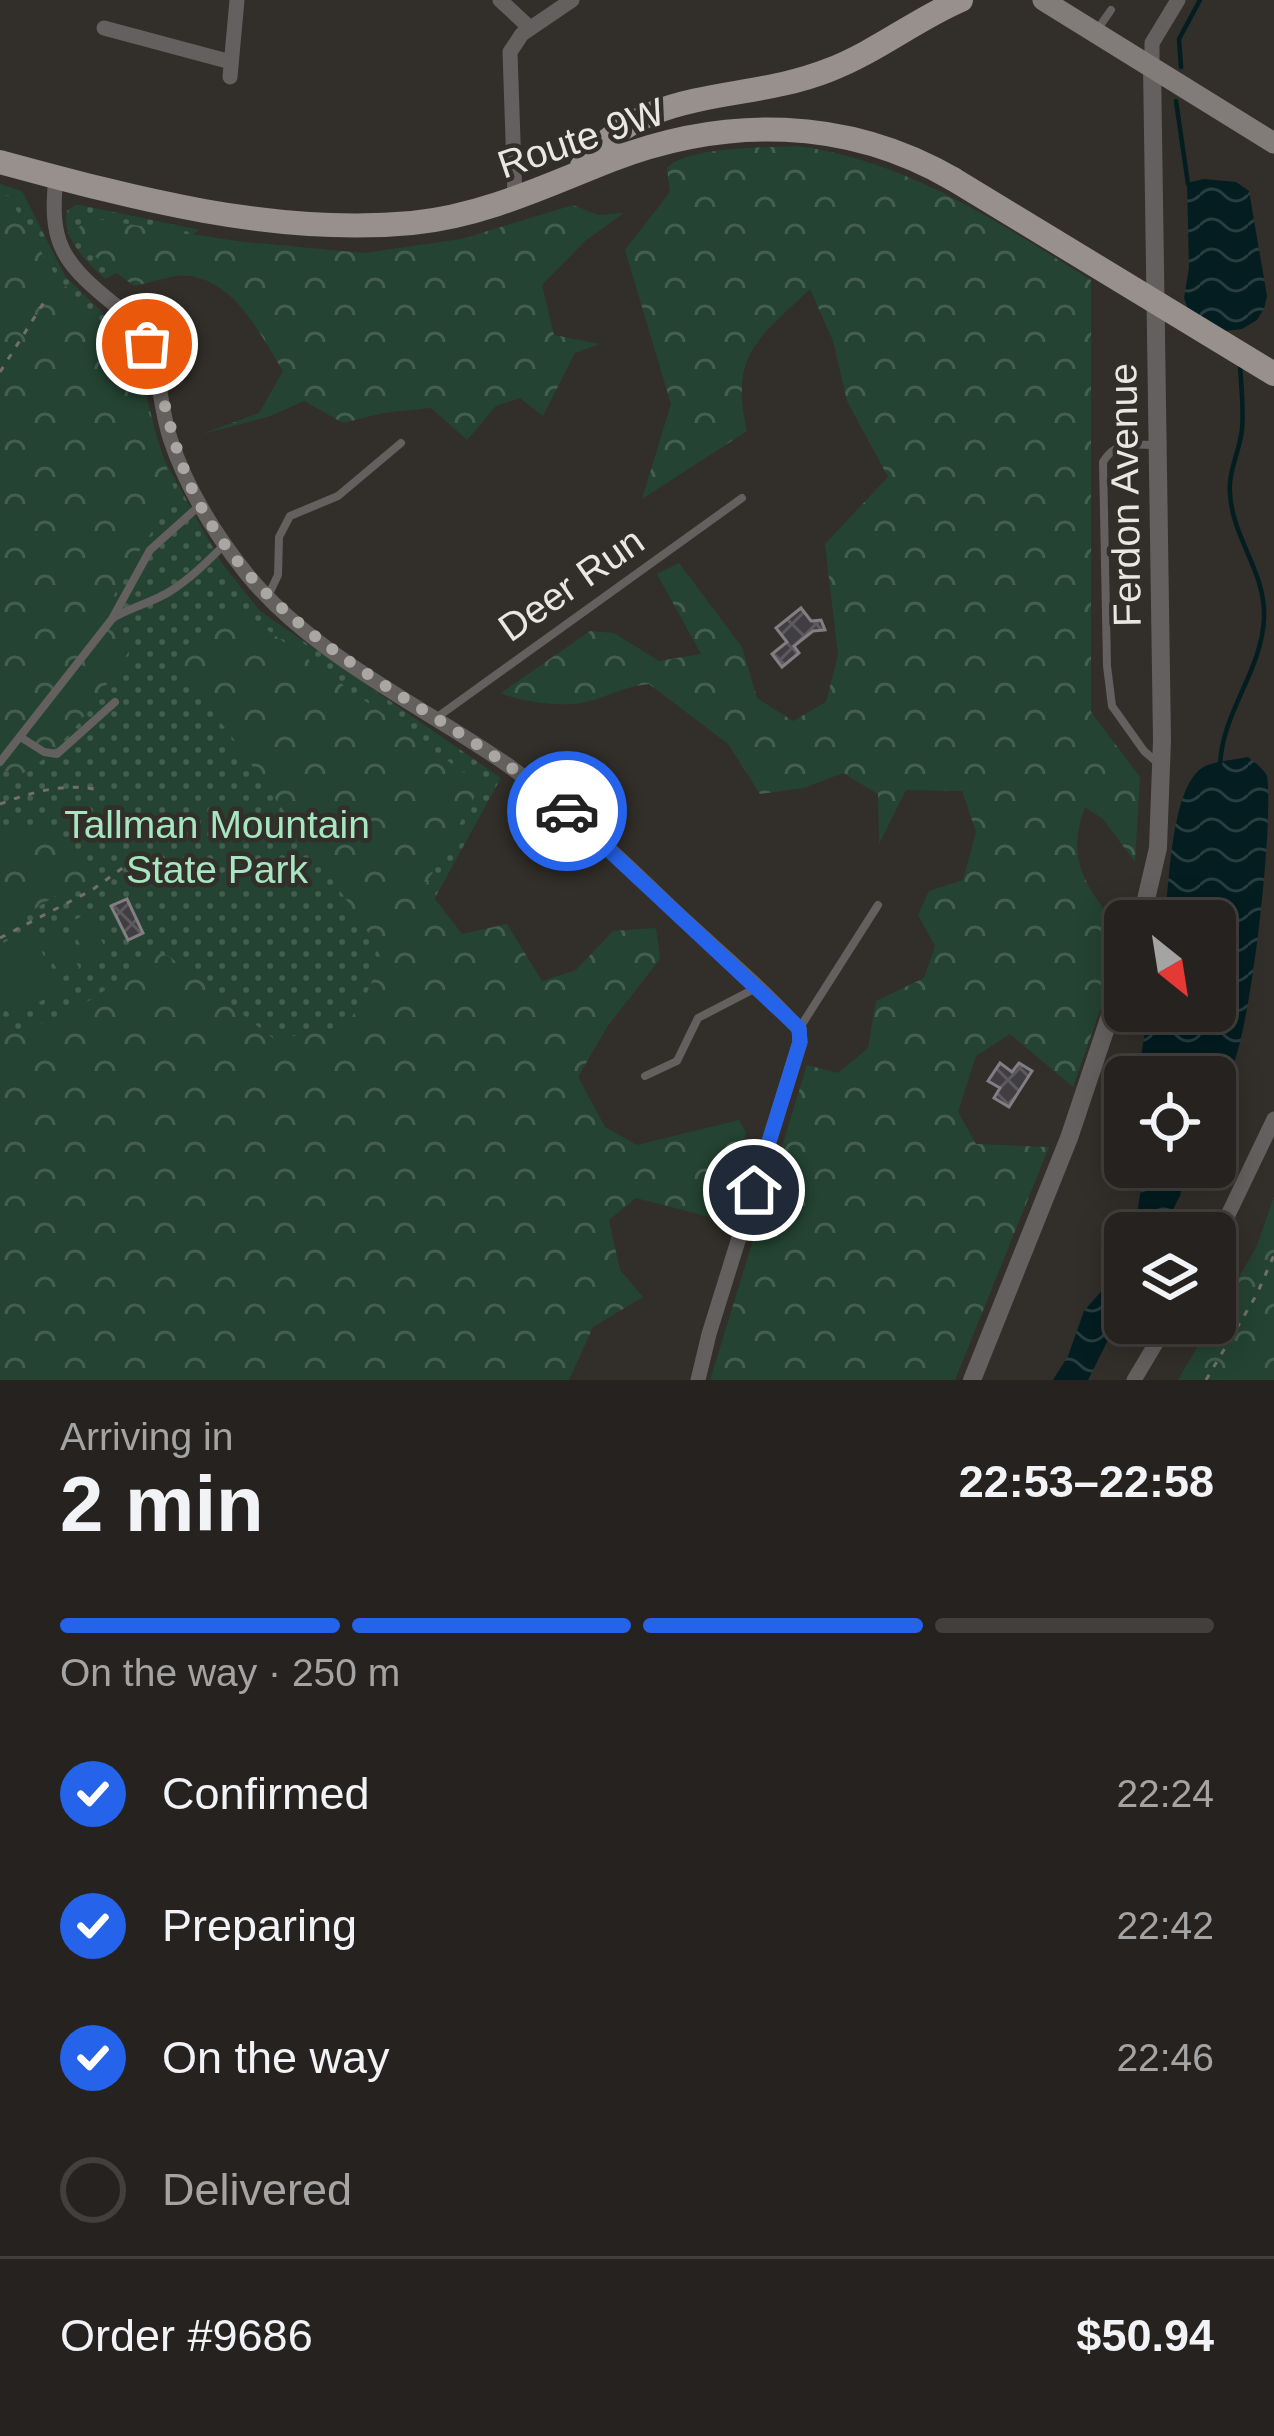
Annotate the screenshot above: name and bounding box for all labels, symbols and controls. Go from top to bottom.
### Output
street label: Route 9W [492,89,670,187]
pin [96,293,198,395]
icon: bag [114,311,180,377]
street label: Ferdon Avenue [1101,363,1149,627]
street label: Deer Run [490,519,652,649]
courier [507,751,627,871]
icon: car [534,778,600,844]
park label: Tallman Mountain State Park [64,803,370,891]
north arrow [1104,900,1236,1032]
map controls [1104,900,1236,1344]
button: locate [1104,1056,1236,1188]
pin [703,1139,805,1241]
icon: home [721,1157,787,1223]
button: layers [1104,1212,1236,1344]
text: Arriving in [60,1415,233,1458]
text: 22:53–22:58 [959,1456,1214,1507]
text: 2 min [60,1460,264,1548]
text: On the way · 250 m [60,1651,400,1694]
icon: check [60,1761,126,1827]
text: Confirmed [162,1768,370,1819]
text: 22:24 [1116,1772,1214,1815]
icon: check [60,1893,126,1959]
text: Preparing [162,1900,357,1951]
text: 22:42 [1116,1904,1214,1947]
icon: check [60,2025,126,2091]
text: On the way [162,2032,390,2083]
text: 22:46 [1116,2036,1214,2079]
text: Delivered [162,2164,352,2215]
text: Order #9686 [60,2310,313,2361]
text: $50.94 [1076,2310,1214,2361]

